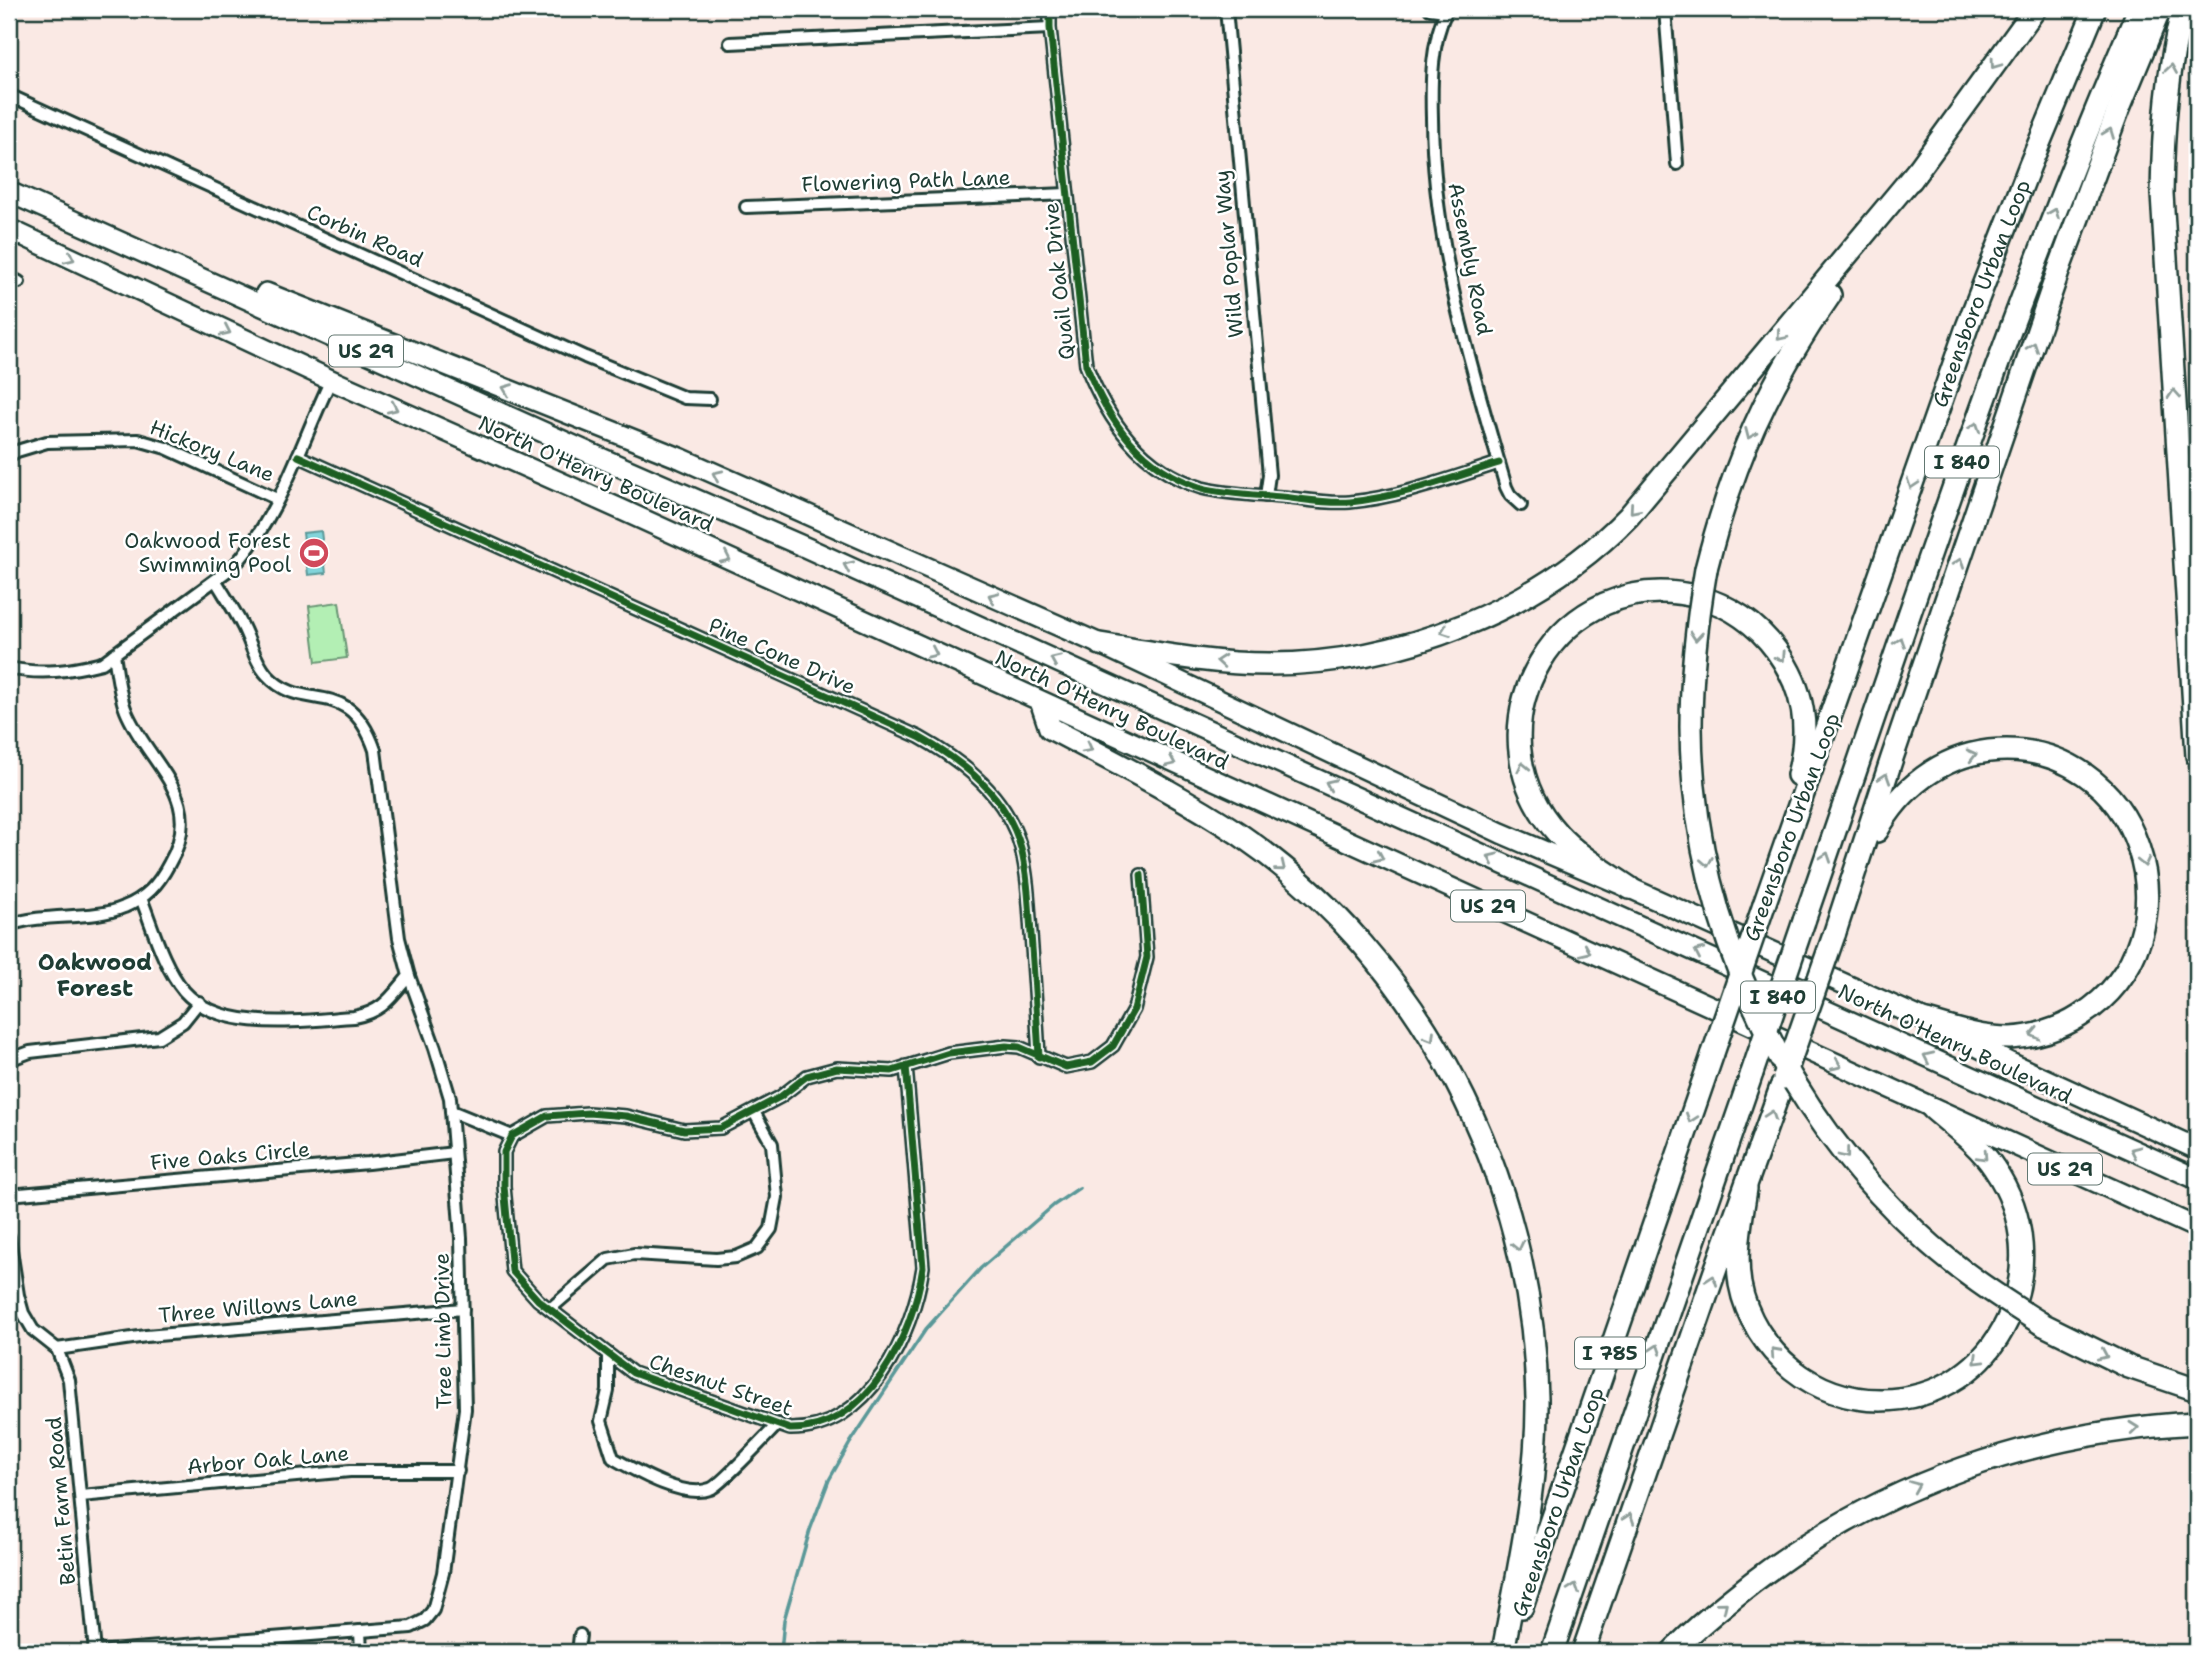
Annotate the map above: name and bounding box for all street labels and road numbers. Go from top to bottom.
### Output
street label: Flowering Path Lane [801,163,1011,199]
street label: Wild Poplar Way [1208,169,1250,339]
street label: Greensboro Urban Loop [1926,176,2037,411]
street label: Assembly Road [1441,180,1499,338]
street label: Corbin Road [302,198,428,274]
street label: Quail Oak Drive [1037,201,1081,361]
road number: US 29 [329,336,403,366]
street label: North O'Henry Boulevard [474,409,718,539]
street label: Hickory Lane [146,413,278,489]
road number: I 840 [1925,446,1999,477]
street label: Pine Cone Drive [704,611,860,701]
street label: North O'Henry Boulevard [991,643,1233,777]
street label: Greensboro Urban Loop [1738,709,1846,945]
road number: US 29 [1451,890,1525,922]
street label: North O'Henry Boulevard [1834,977,2076,1111]
road number: I 840 [1741,981,1815,1012]
street label: Five Oaks Circle [149,1135,311,1177]
road number: US 29 [2028,1154,2102,1184]
street label: Tree Limb Drive [428,1253,458,1409]
street label: Three Willows Lane [157,1284,359,1330]
road number: I 785 [1575,1338,1645,1368]
street label: Chesnut Street [646,1347,796,1423]
street label: Greensboro Urban Loop [1506,1383,1610,1621]
street label: Betin Farm Road [40,1416,82,1586]
street label: Arbor Oak Lane [186,1439,350,1481]

